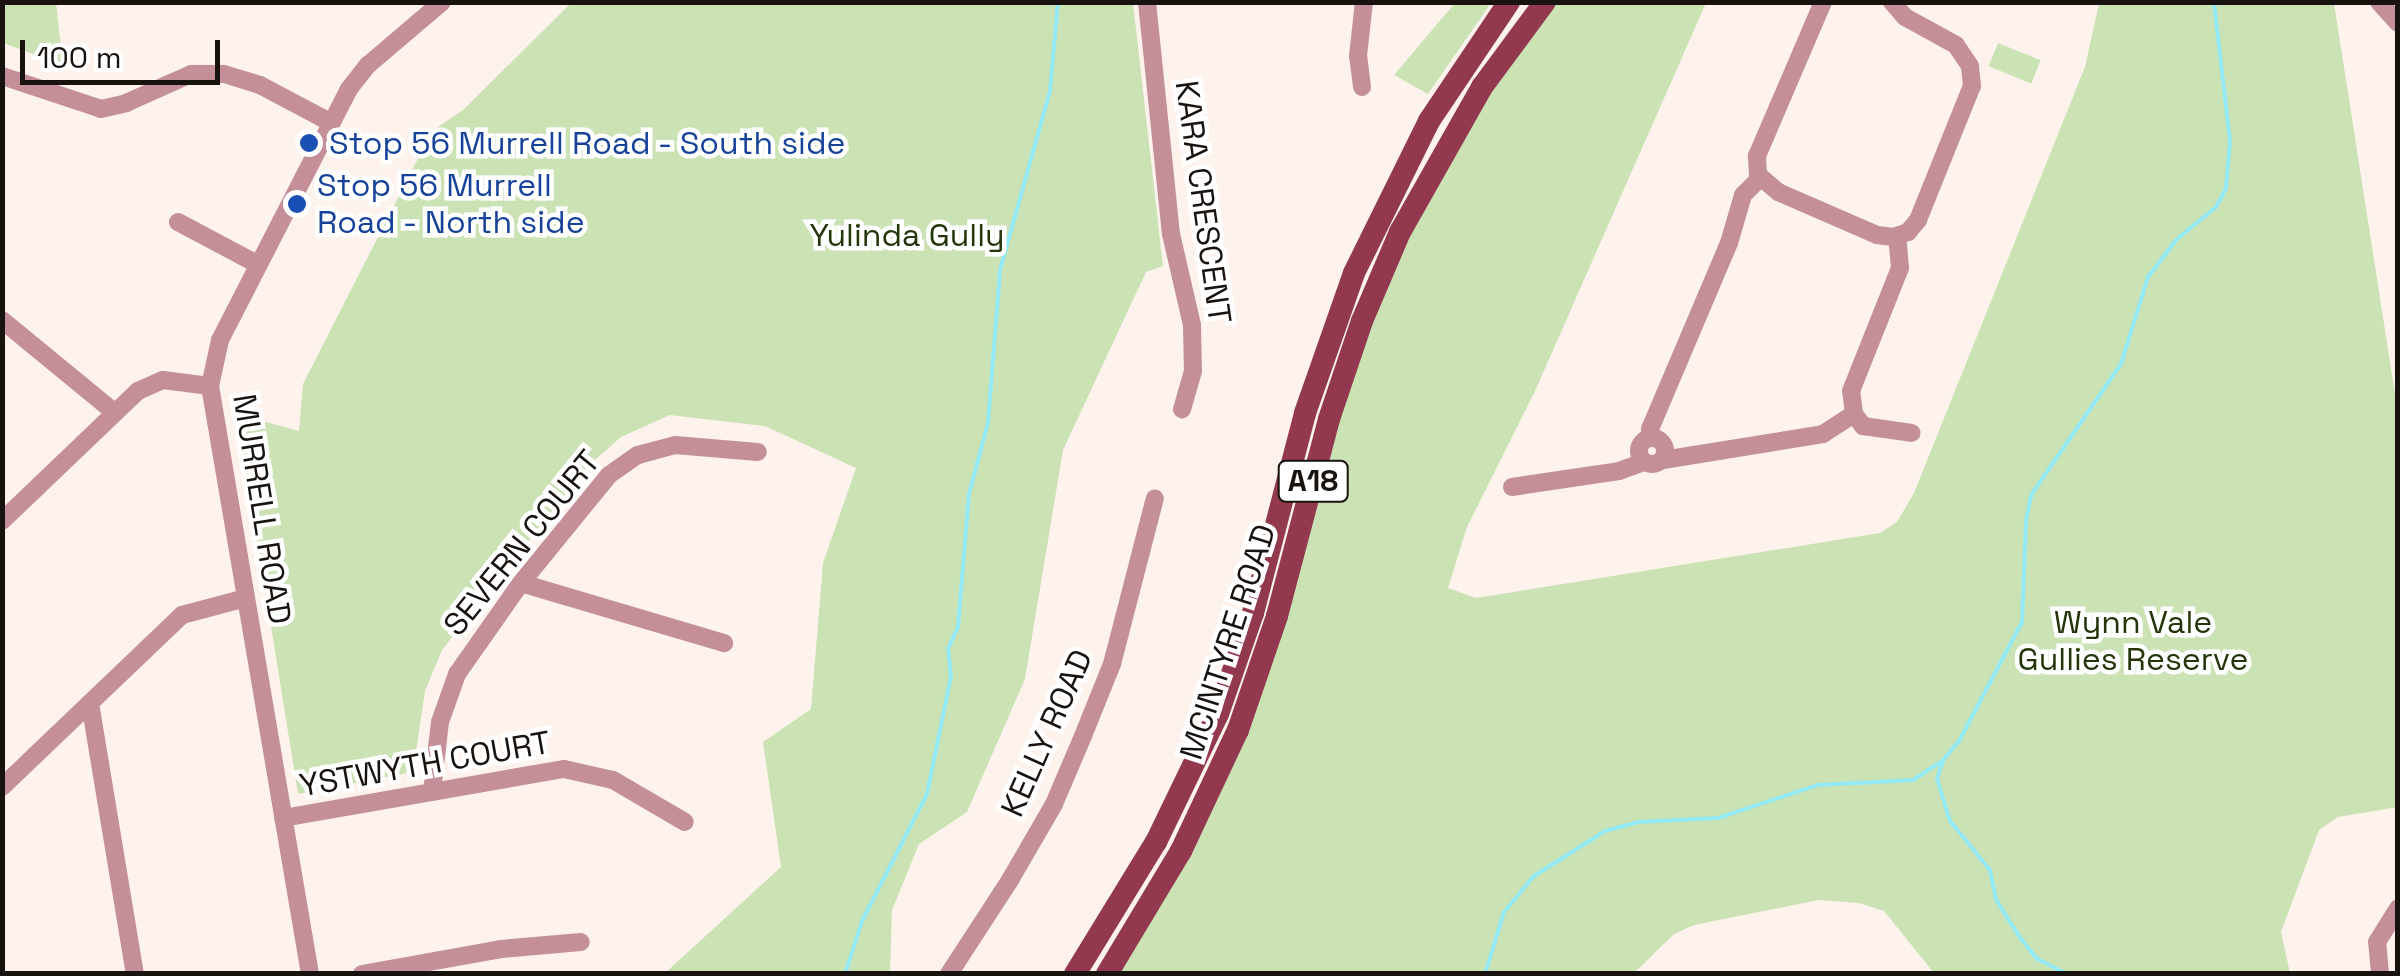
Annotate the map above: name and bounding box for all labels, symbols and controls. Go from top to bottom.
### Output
scale bar [25,20,225,82]
text: 100 m [37,38,122,77]
street label: KARA CRESCENT [1167,78,1239,326]
place label: Stop 56 Murrell Road - South side [329,124,847,162]
marker: Stop 56 Murrell Road - South side [298,132,320,154]
place label: Stop 56 Murrell Road - North side [317,167,586,242]
marker: Stop 56 Murrell Road - North side [286,193,308,215]
park label: Yulinda Gully [809,216,1005,254]
street label: MURRELL ROAD [225,391,299,627]
street label: SEVERN COURT [436,443,608,643]
road number: A18 [1276,456,1350,506]
street label: MCINTYRE ROAD [1172,520,1284,764]
park label: Wynn Vale Gullies Reserve [2018,604,2248,679]
street label: KELLY ROAD [993,643,1101,823]
street label: YSTWYTH COURT [297,723,553,805]

